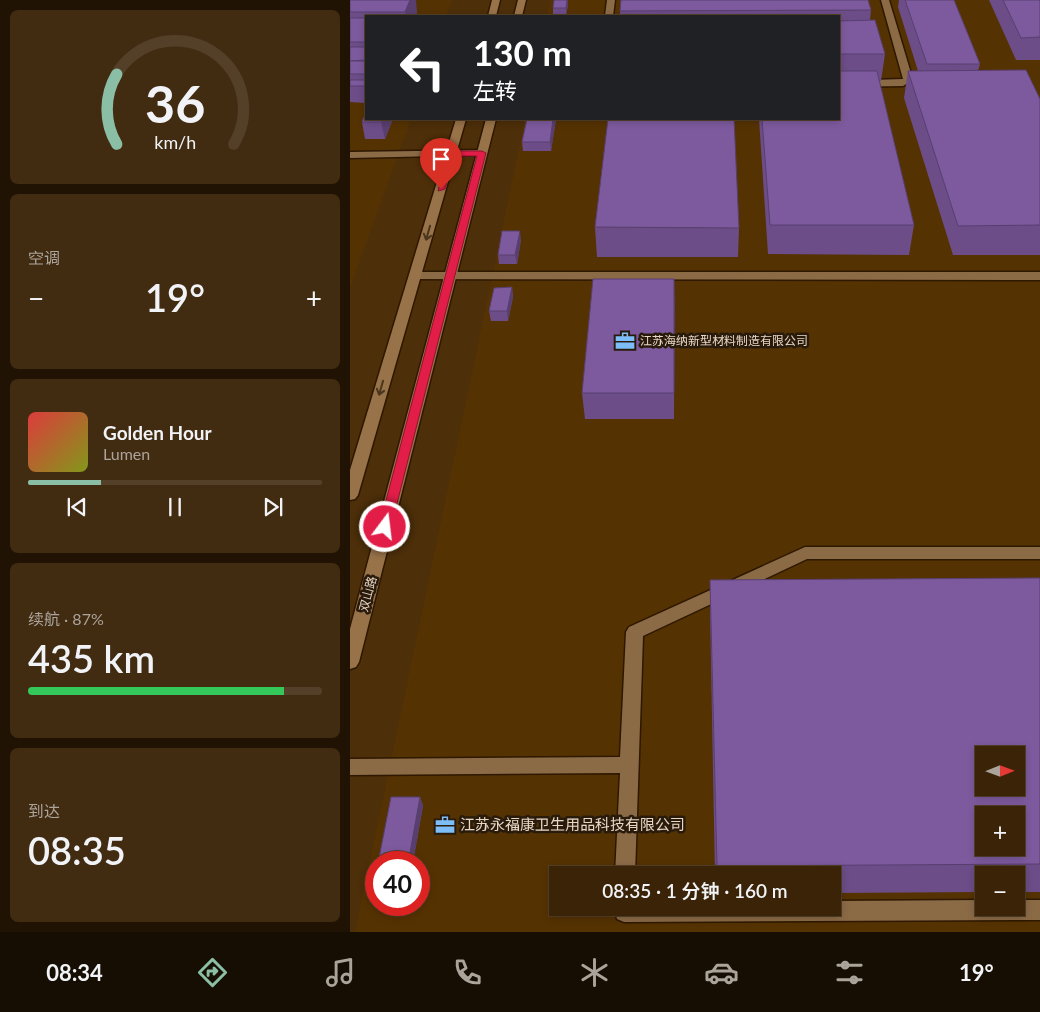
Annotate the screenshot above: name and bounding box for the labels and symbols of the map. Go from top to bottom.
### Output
pin [420,138,462,189]
one-way arrow [422,224,432,240]
office icon: 江苏海纳新型材料制造有限公司 [614,330,636,352]
place label: 江苏海纳新型材料制造有限公司 [640,333,808,348]
one-way arrow [376,380,386,396]
position arrow [358,500,410,552]
street label: 双山路 [356,575,379,613]
north arrow [975,746,1025,796]
office icon: 江苏永福康卫生用品科技有限公司 [434,814,456,836]
place label: 江苏永福康卫生用品科技有限公司 [460,815,685,833]
speed limit sign: 40 [365,851,430,916]

